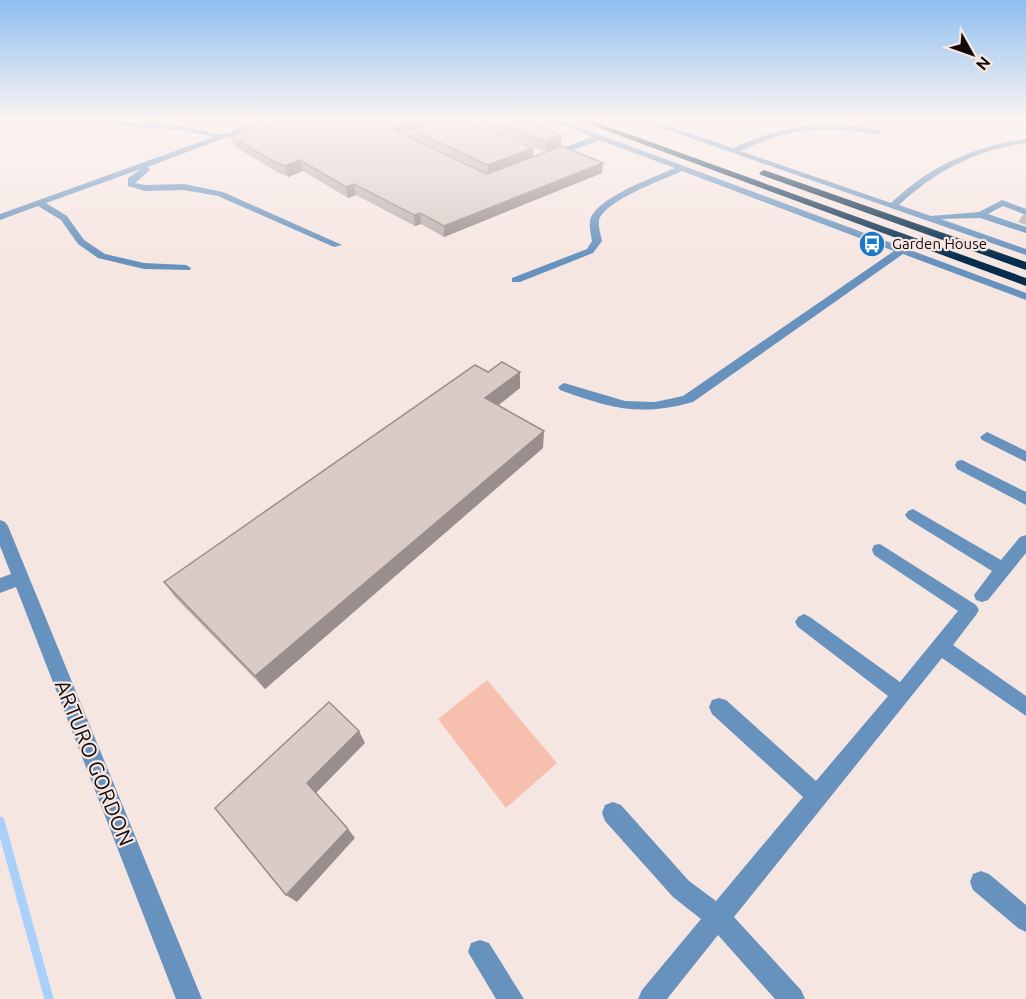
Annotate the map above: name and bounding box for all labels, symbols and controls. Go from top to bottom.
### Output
north arrow [942,24,1002,84]
text: N [973,53,994,74]
bus stop icon: Garden House [857,229,887,259]
place label: Garden House [892,235,987,252]
street label: ARTURO GORDON [51,676,139,849]

